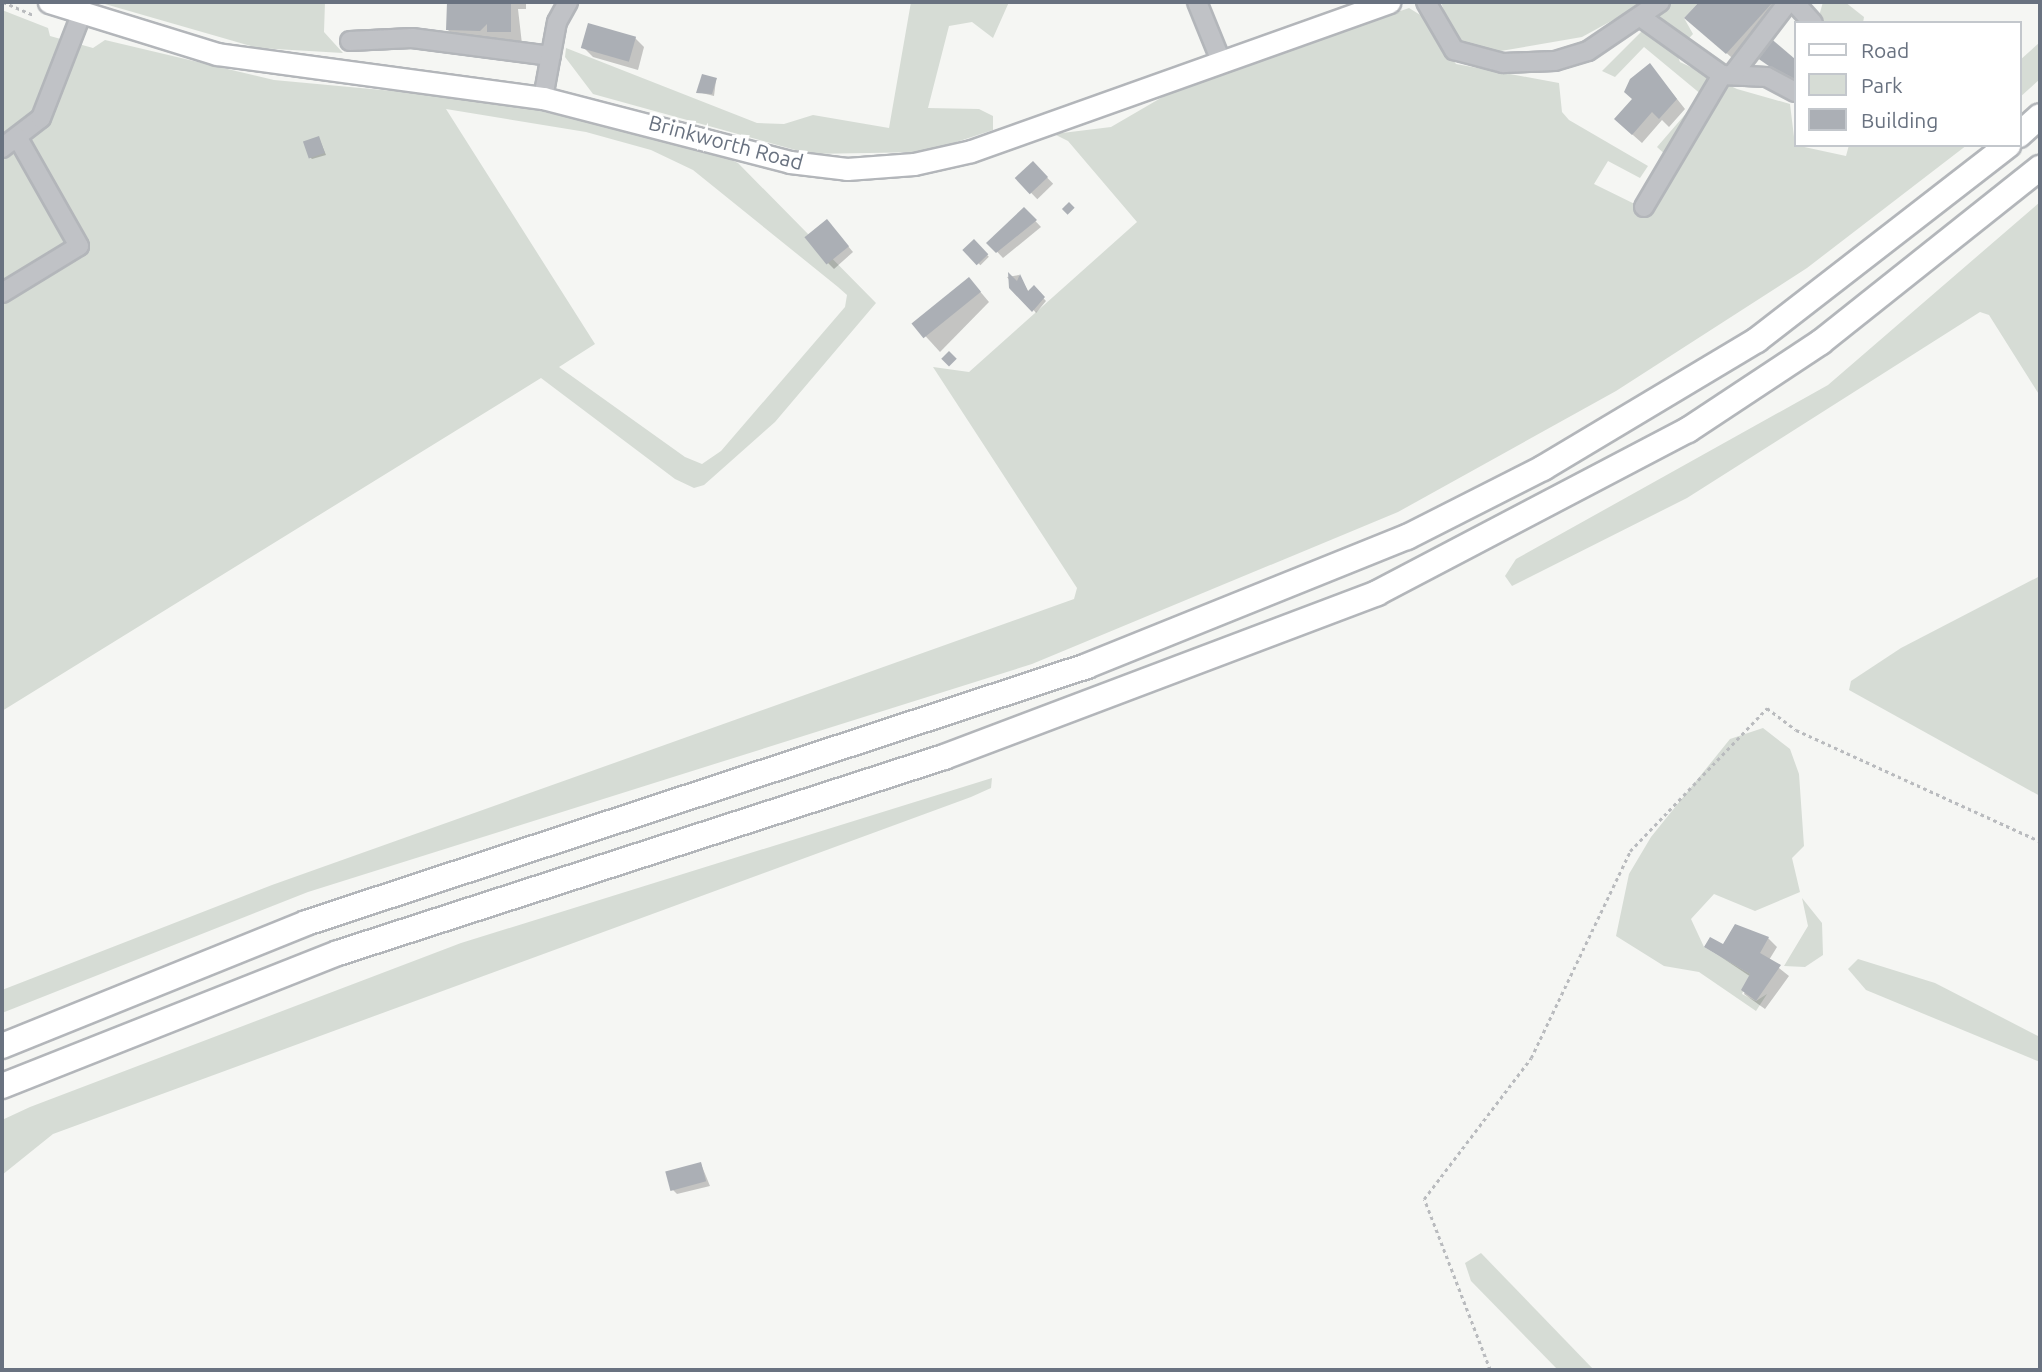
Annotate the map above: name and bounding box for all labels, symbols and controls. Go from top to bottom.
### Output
legend [1794,21,2021,147]
text: Road [1861,38,1909,62]
text: Park [1861,73,1903,97]
text: Building [1861,108,1938,132]
street label: Brinkworth Road [646,109,806,175]

